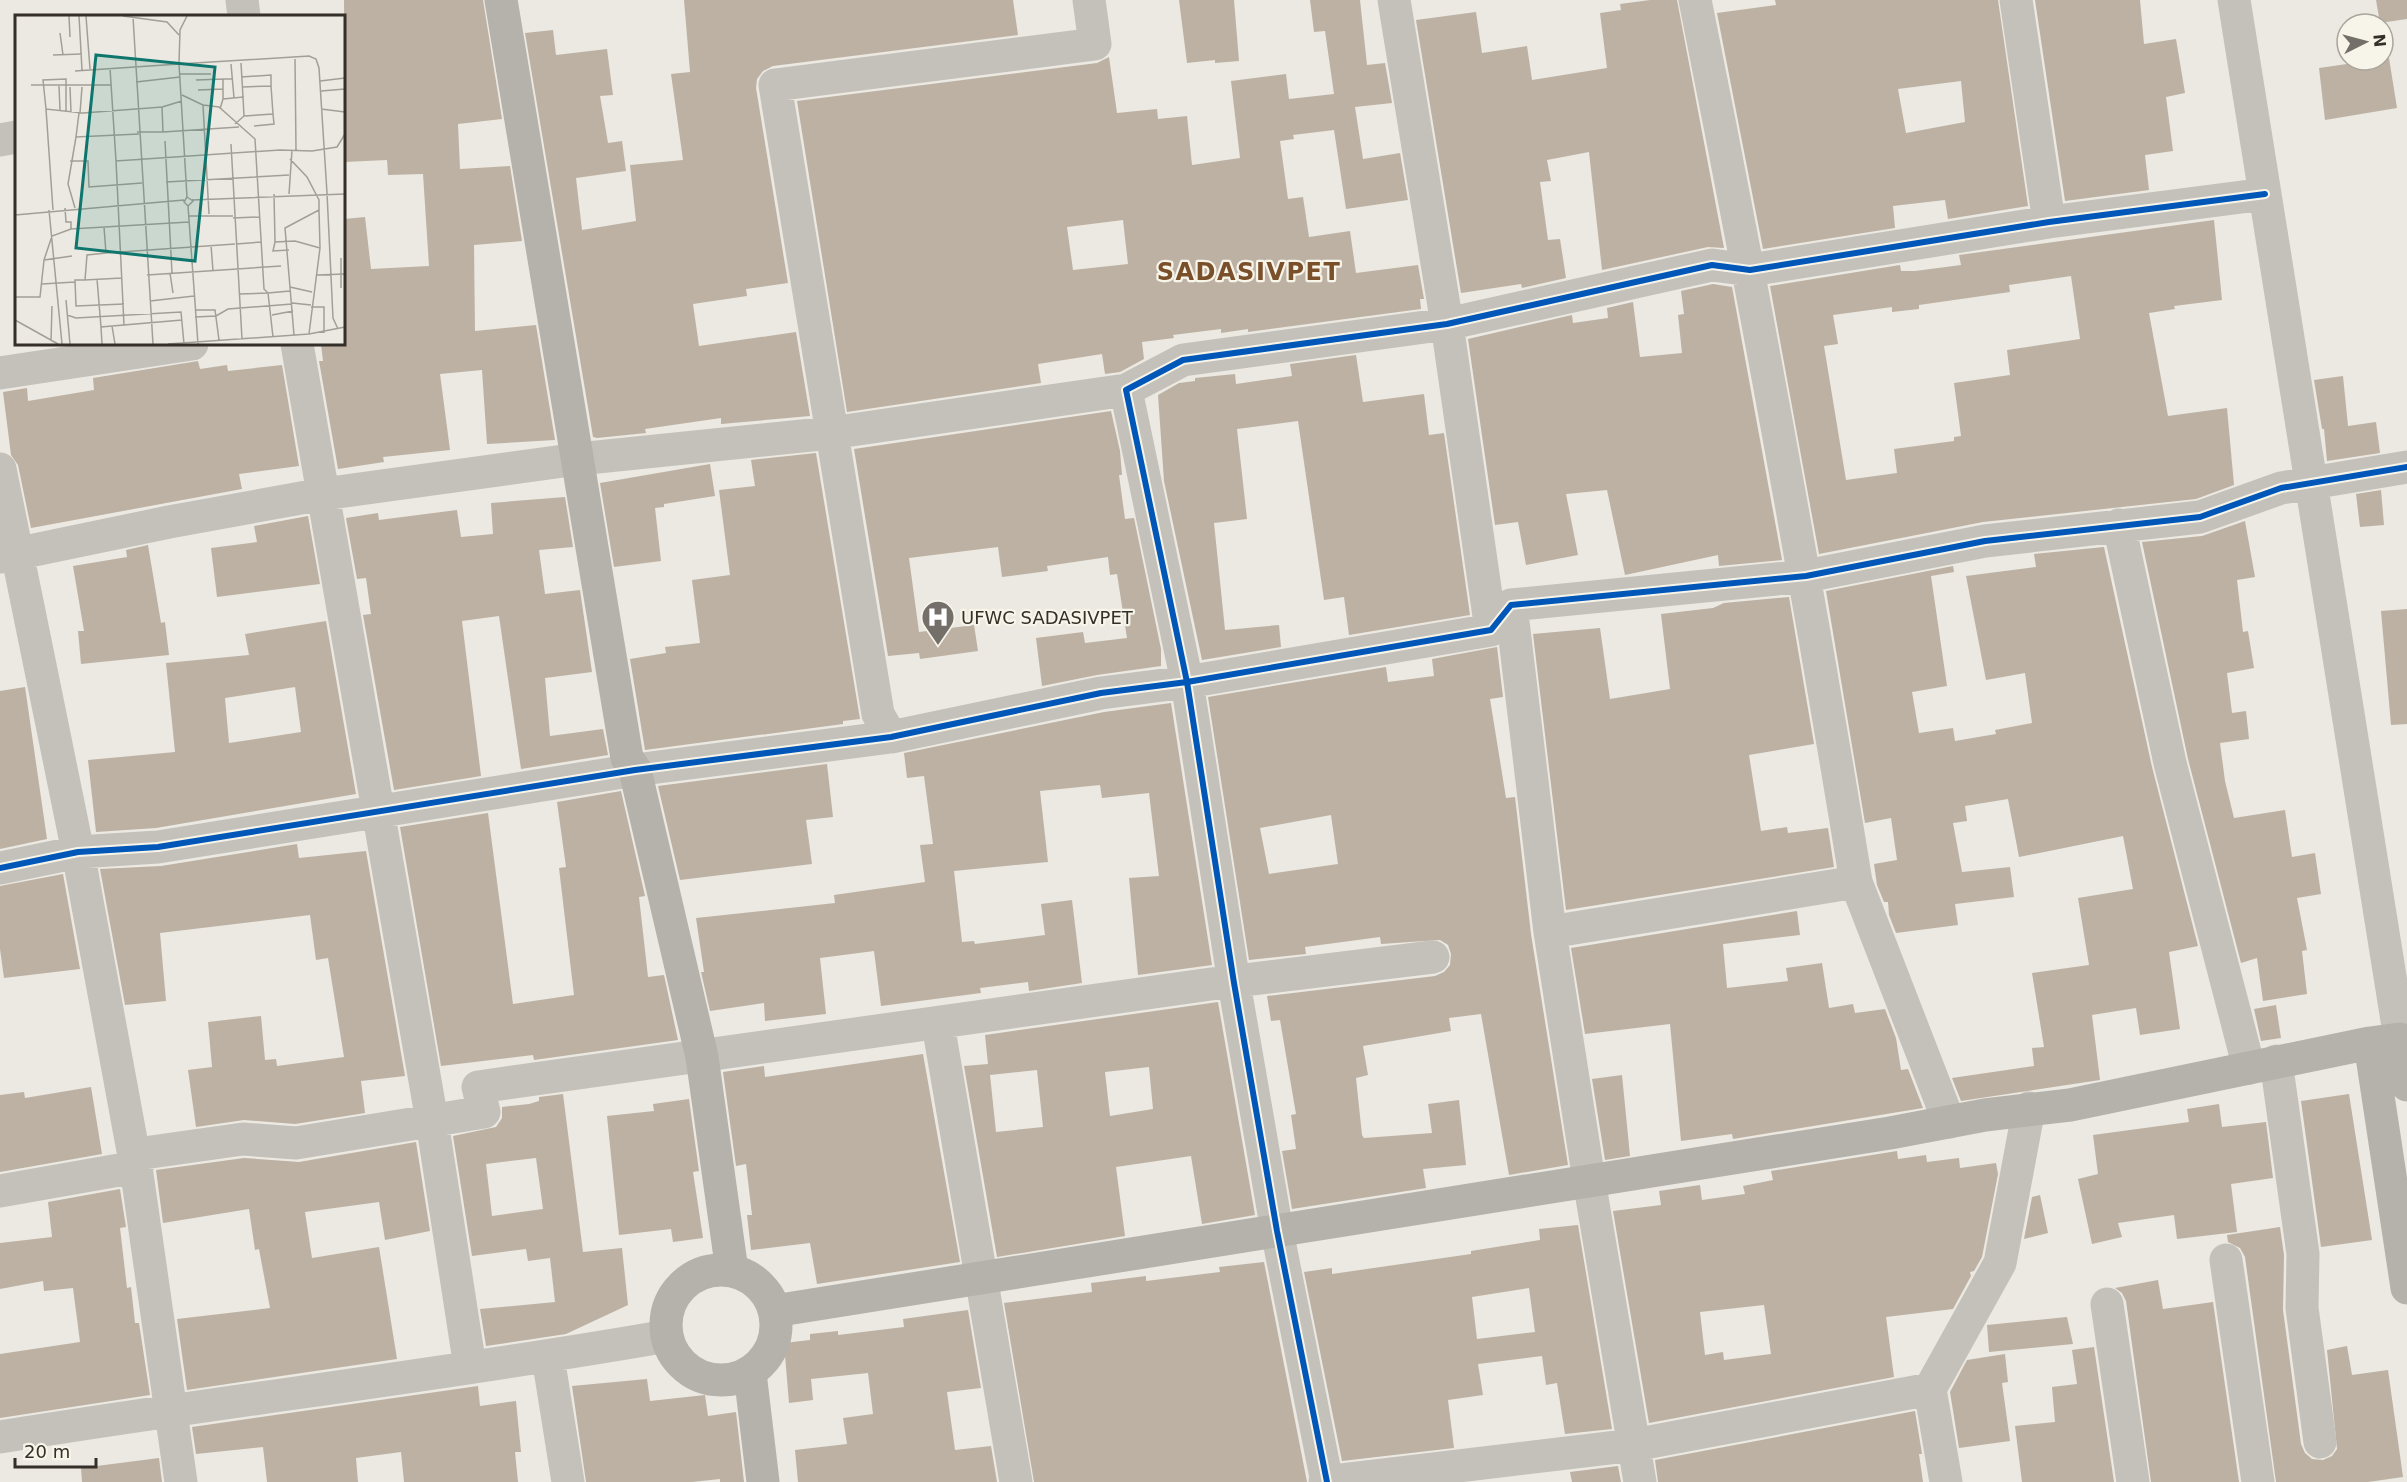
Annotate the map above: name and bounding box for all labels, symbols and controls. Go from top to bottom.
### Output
north arrow [2335,12,2395,72]
inset map [15,15,345,345]
text: N [2369,33,2390,48]
district label: SADASIVPET [1157,258,1341,286]
hospital icon: UFWC SADASIVPET [920,599,956,646]
place label: UFWC SADASIVPET [961,607,1134,628]
scale bar [15,1431,96,1469]
text: 20 m [24,1441,70,1462]

